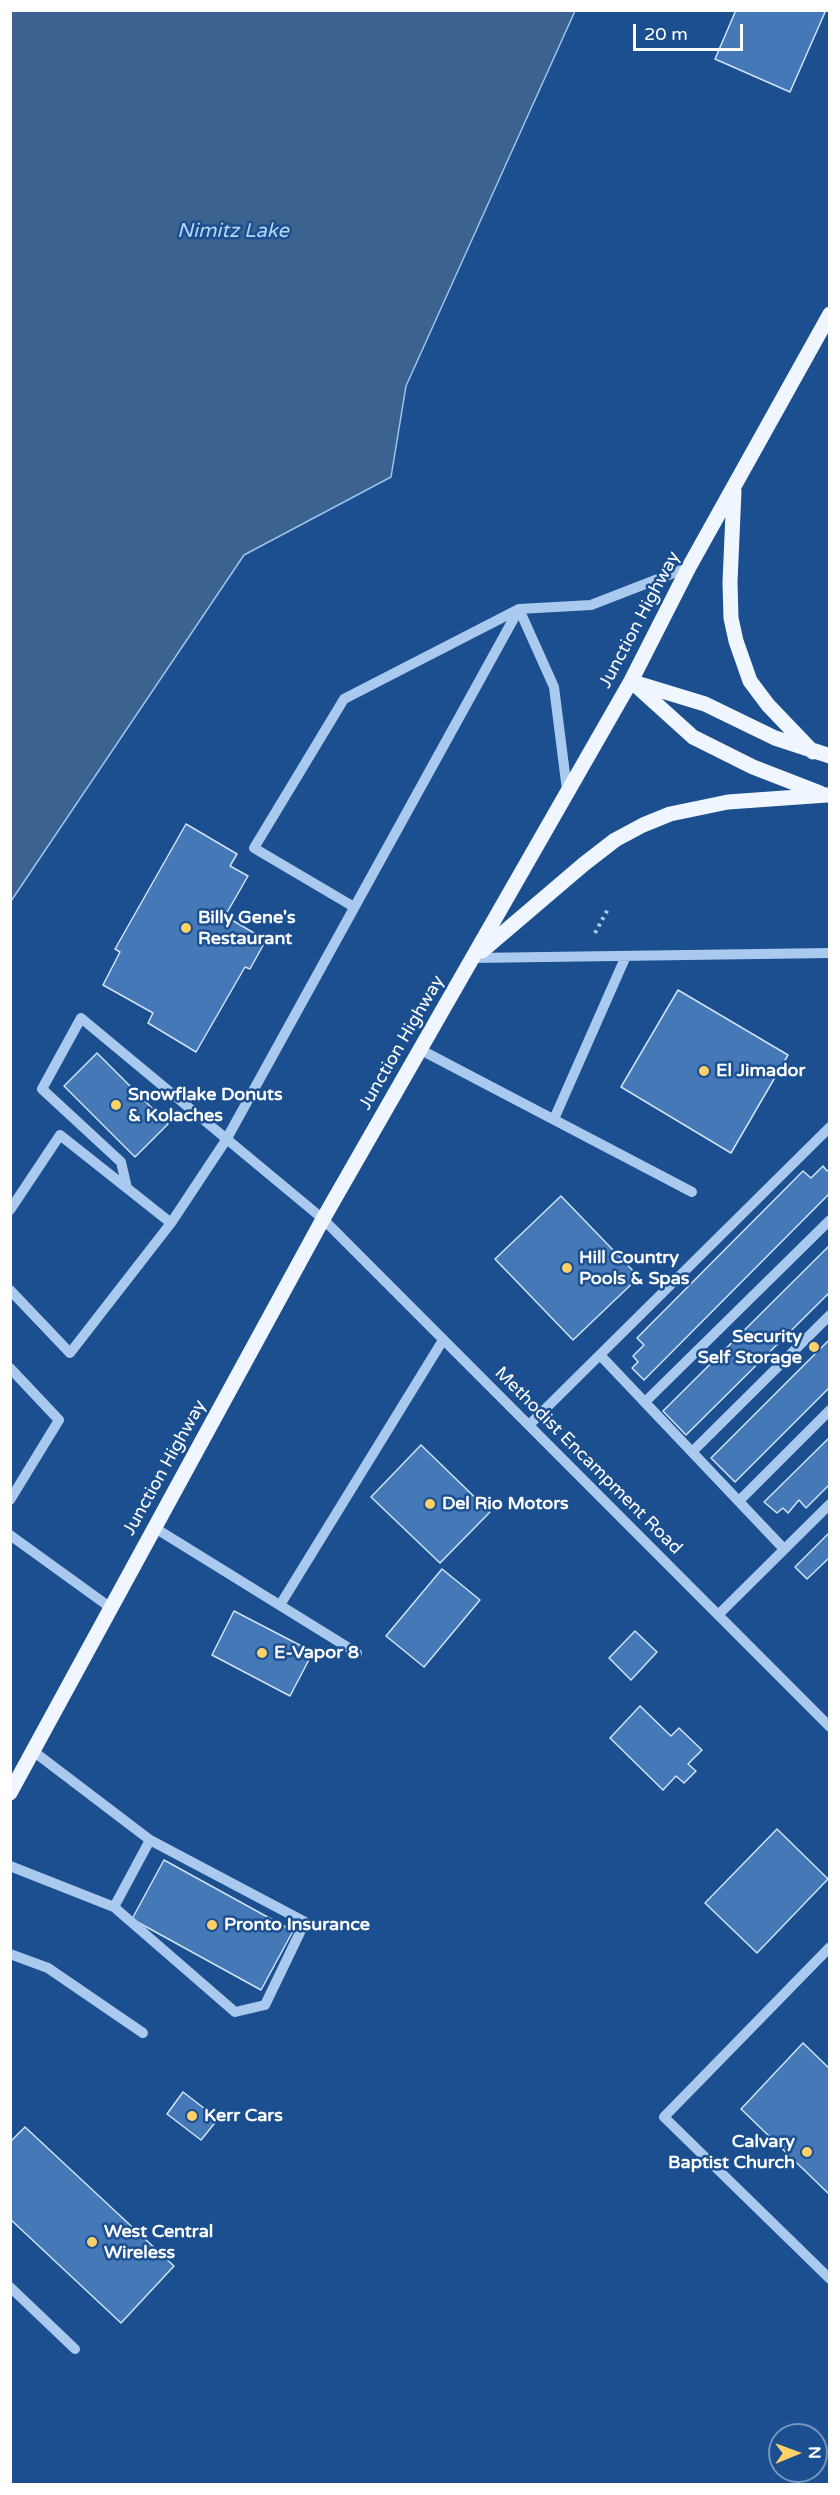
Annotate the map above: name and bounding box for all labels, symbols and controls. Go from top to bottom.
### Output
scale bar [636,12,746,50]
text: 20 m [644,23,688,45]
water label: Nimitz Lake [177,220,289,244]
street label: Junction Highway [595,548,685,692]
place label: Billy Gene's Restaurant [198,907,296,950]
marker: Billy Gene's Restaurant [179,921,193,935]
street label: Junction Highway [355,972,449,1114]
place label: El Jimador [716,1060,805,1082]
marker: El Jimador [697,1064,711,1078]
place label: Snowflake Donuts & Kolaches [128,1084,283,1126]
marker: Snowflake Donuts & Kolaches [109,1098,123,1112]
place label: Hill Country Pools & Spas [579,1247,689,1290]
marker: Hill Country Pools & Spas [560,1261,574,1275]
place label: Security Self Storage [698,1326,802,1368]
marker: Security Self Storage [807,1340,821,1354]
street label: Methodist Encampment Road [490,1363,686,1559]
street label: Junction Highway [119,1396,211,1540]
place label: Del Rio Motors [442,1493,569,1515]
marker: Del Rio Motors [423,1497,437,1511]
place label: E-Vapor 8 [274,1642,359,1664]
marker: E-Vapor 8 [255,1646,269,1660]
place label: Pronto Insurance [224,1914,370,1936]
marker: Pronto Insurance [205,1918,219,1932]
place label: Kerr Cars [204,2105,283,2127]
marker: Kerr Cars [185,2109,199,2123]
place label: Calvary Baptist Church [668,2131,795,2174]
marker: Calvary Baptist Church [800,2145,814,2159]
place label: West Central Wireless [104,2221,213,2264]
marker: West Central Wireless [85,2235,99,2249]
north arrow [768,2423,828,2483]
text: N [804,2446,824,2459]

